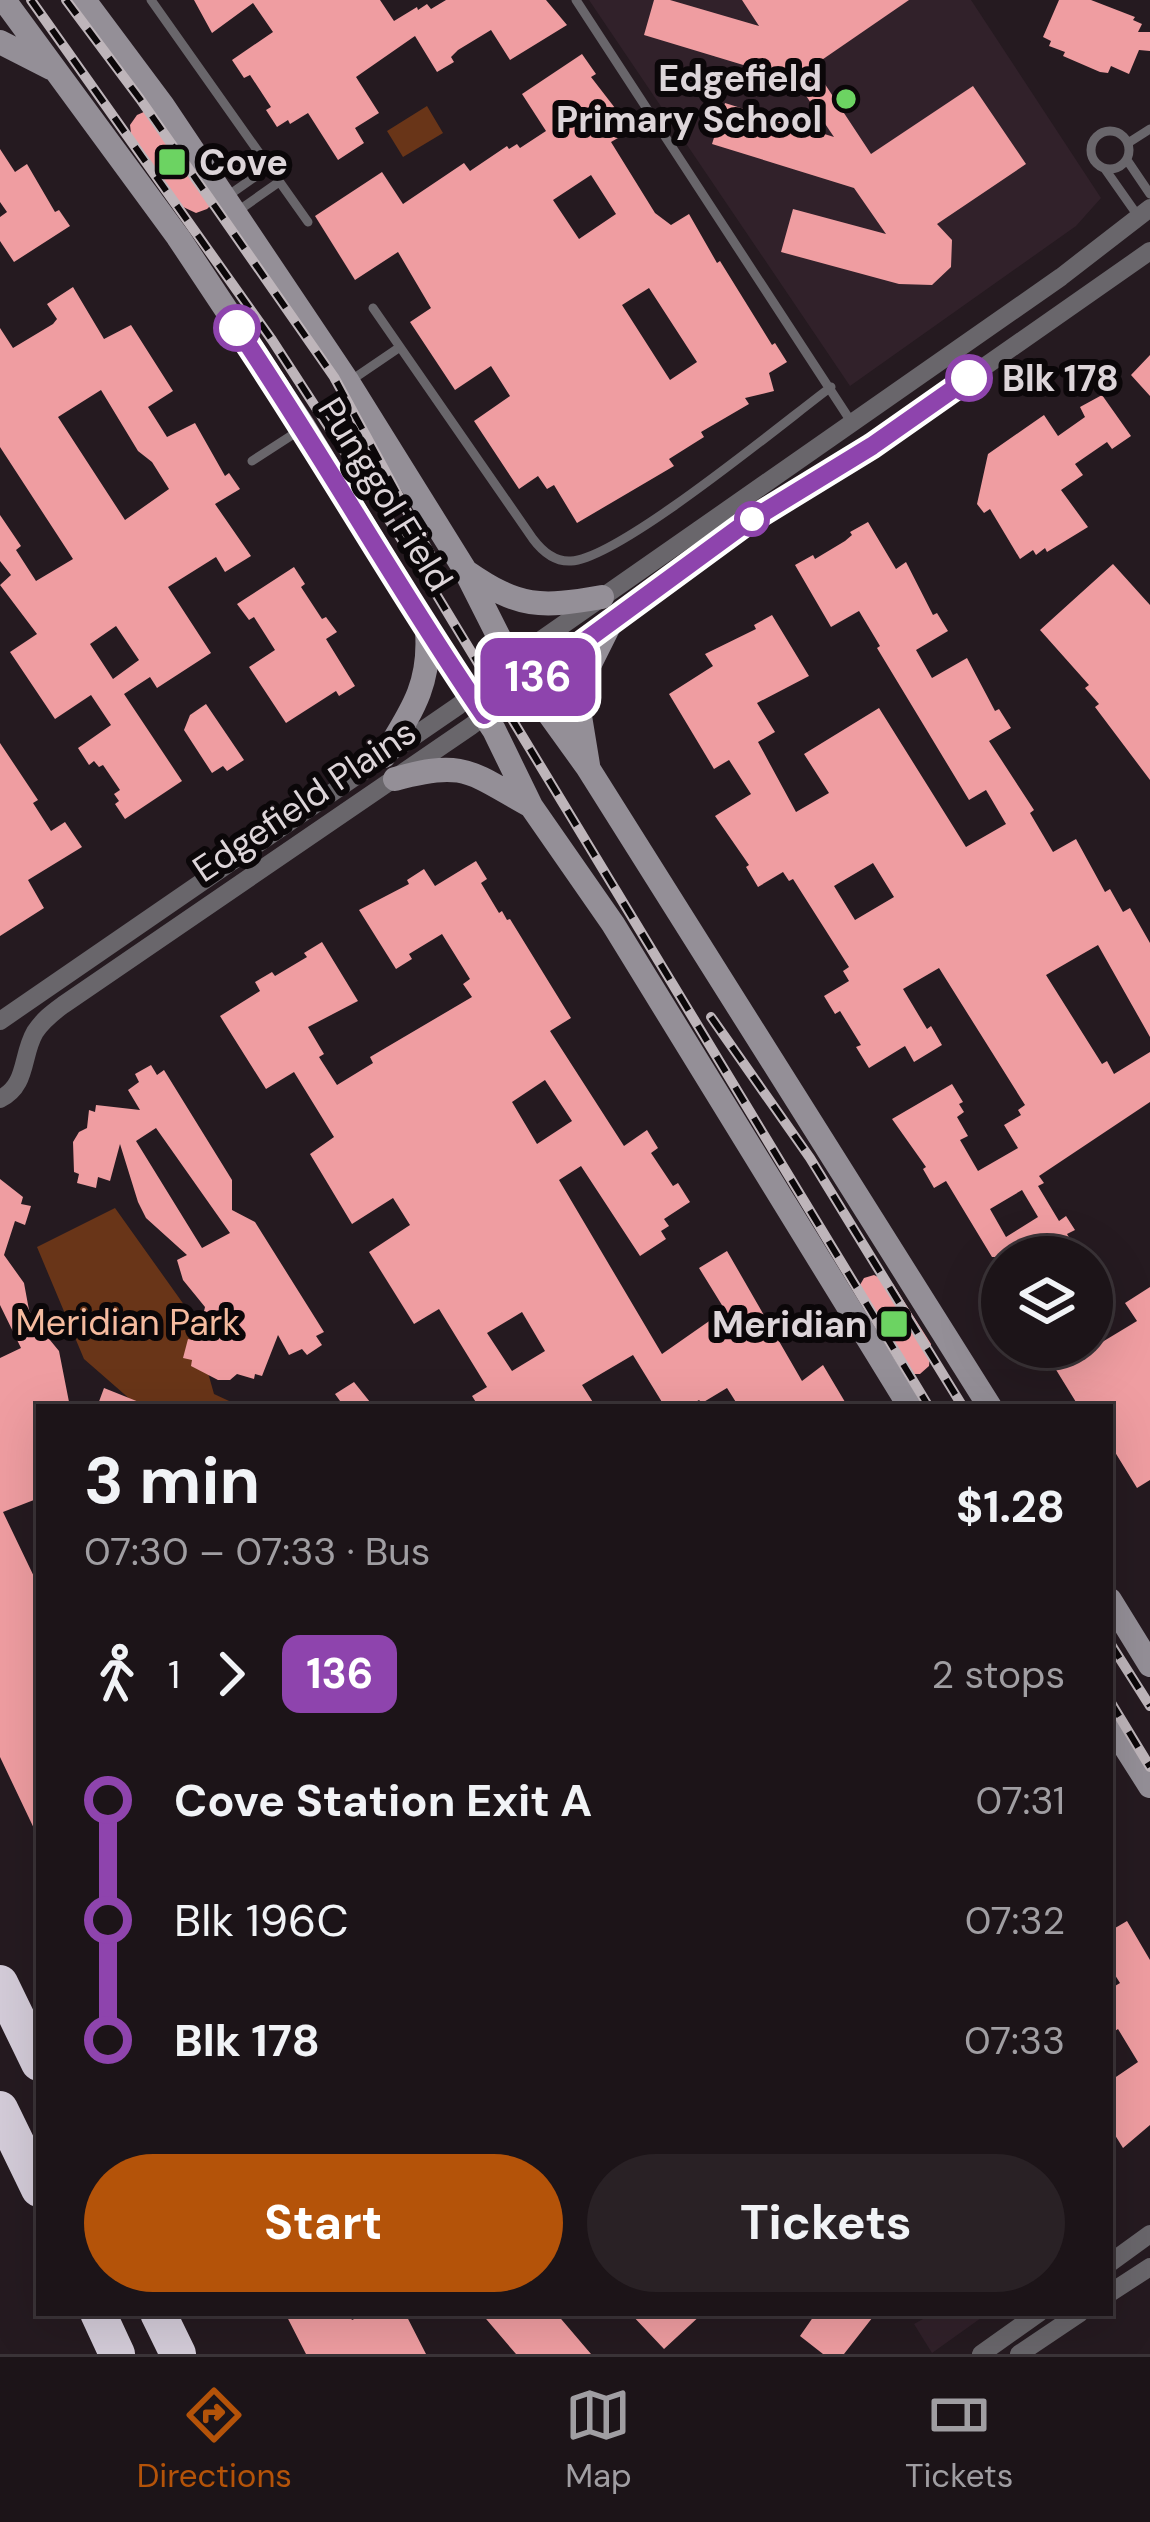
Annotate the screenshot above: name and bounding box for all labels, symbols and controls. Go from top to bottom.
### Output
place label: Edgefield Primary School [556,55,822,143]
marker: Edgefield Primary School [833,86,859,112]
place label: Cove [199,139,288,186]
marker: Cove [156,146,188,178]
unlabelled marker [215,306,259,350]
place label: Blk 178 [1002,355,1119,402]
marker: Blk 178 [947,356,991,400]
street label: Punggol Field [307,389,464,600]
unlabelled marker [736,503,768,535]
line badge: 136 [469,638,607,716]
text: 136 [504,649,572,704]
street label: Edgefield Plains [184,708,425,892]
map controls [981,1236,1113,1368]
button: layers [981,1236,1113,1368]
park label: Meridian Park [16,1299,240,1346]
place label: Meridian [712,1301,867,1348]
marker: Meridian [878,1308,910,1340]
text: 3 min [84,1438,260,1523]
text: $1.28 [956,1477,1065,1536]
text: 07:30 – 07:33 · Bus [84,1526,430,1577]
icon: walk [84,1641,150,1707]
icon: forward [198,1641,264,1707]
text: 136 [306,1646,373,1701]
text: 1 [168,1649,180,1700]
text: 2 stops [932,1649,1065,1700]
text: Cove Station Exit A [174,1771,592,1830]
text: 07:31 [976,1775,1065,1826]
text: Blk 196C [174,1891,349,1950]
text: 07:32 [965,1895,1065,1946]
text: Blk 178 [174,2011,320,2070]
text: 07:33 [964,2015,1065,2066]
button: Start [84,2154,563,2292]
button: Tickets [587,2154,1065,2292]
tab: Directions [137,2382,292,2497]
tab: Map [565,2382,632,2497]
tab: Tickets [905,2382,1013,2497]

